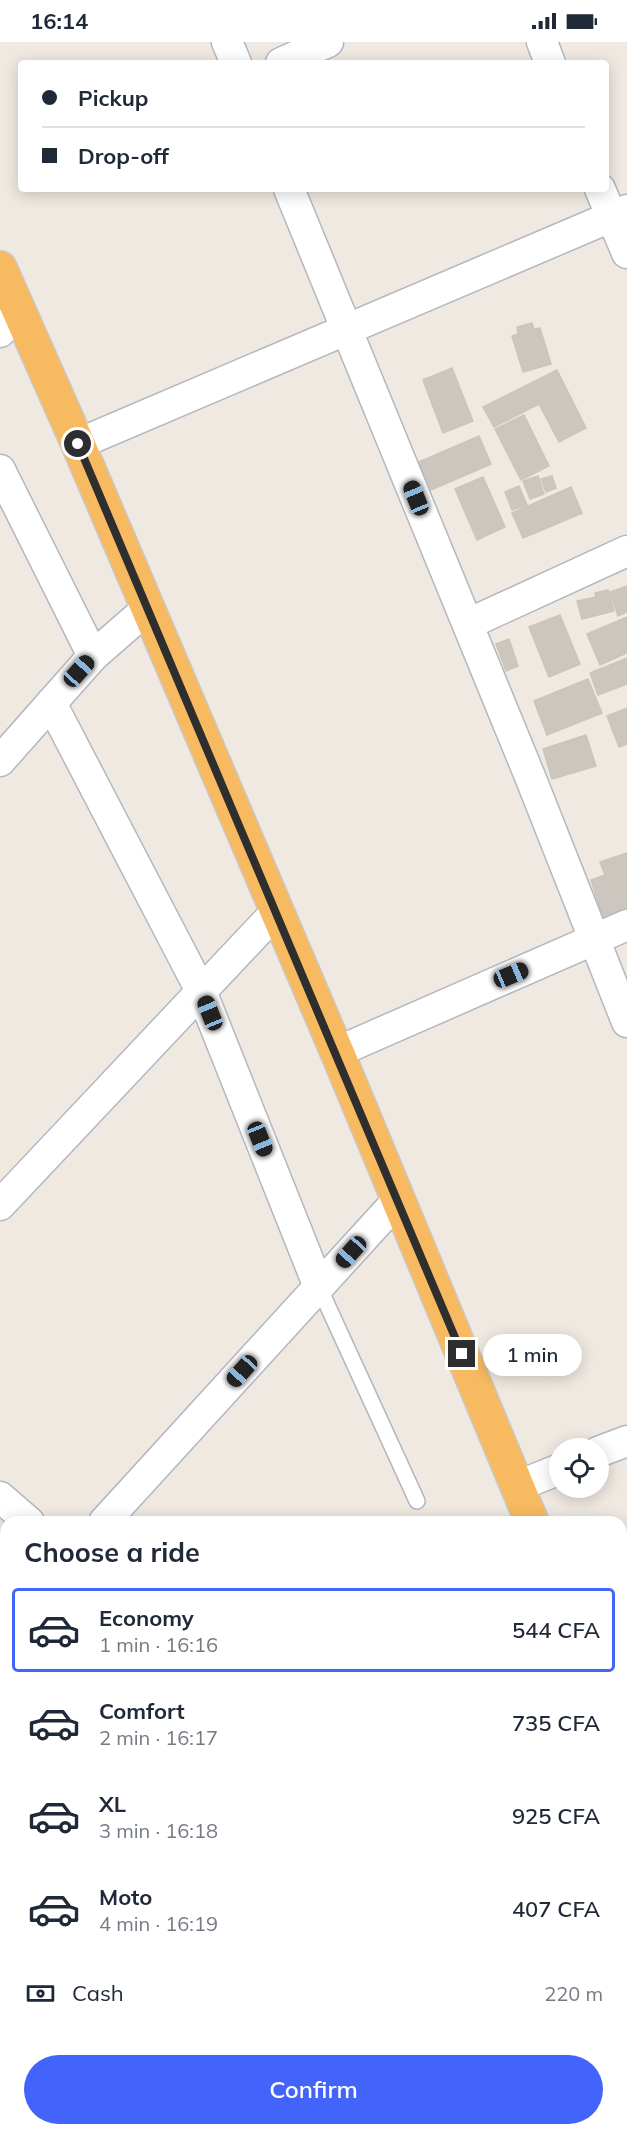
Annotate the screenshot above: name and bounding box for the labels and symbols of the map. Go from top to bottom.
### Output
route start [64,430,91,457]
car [401,478,431,518]
car [60,652,98,690]
car [491,960,531,990]
car [195,993,225,1033]
car [245,1119,275,1159]
car [332,1233,370,1271]
callout: 1 min [483,1333,582,1375]
route end [448,1340,475,1367]
car [223,1352,261,1390]

